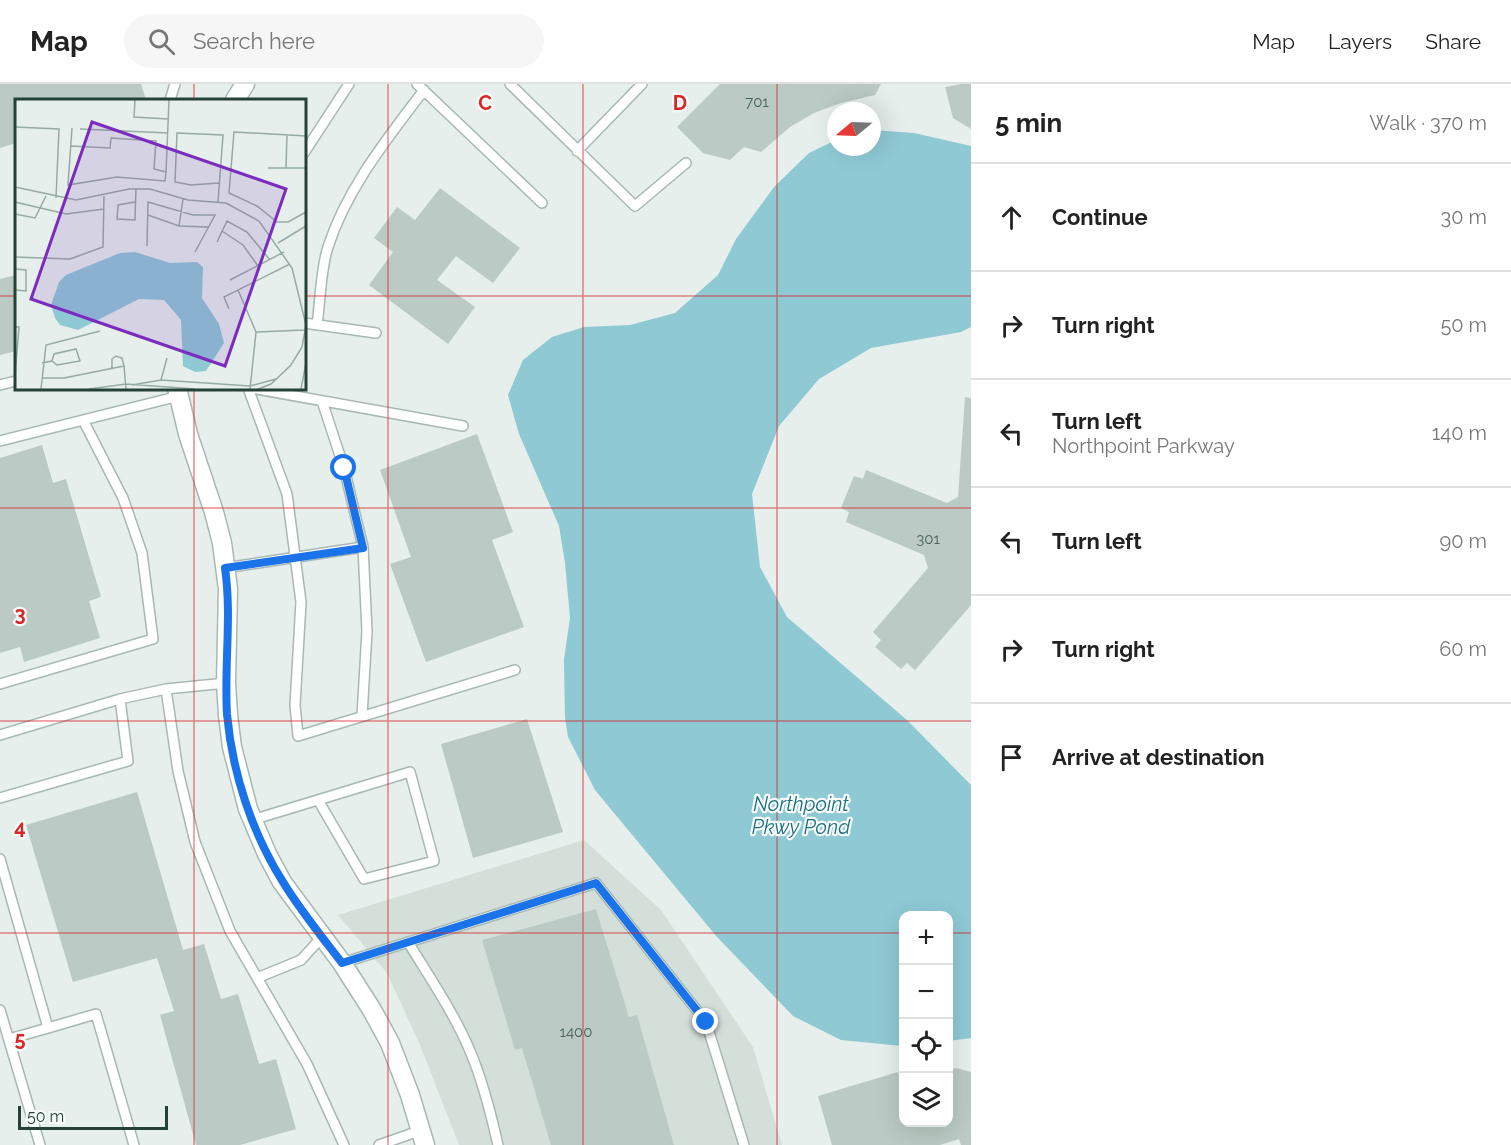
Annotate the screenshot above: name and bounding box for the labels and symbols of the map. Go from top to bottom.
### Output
text: C [478,91,492,115]
text: D [673,91,687,115]
house number: 701 [745,93,769,111]
inset map [15,99,306,390]
north arrow [827,102,881,156]
route start [330,454,356,480]
house number: 301 [916,530,940,548]
text: 3 [14,602,26,626]
water label: Northpoint Pkwy Pond [752,792,851,839]
text: 4 [14,815,26,839]
route end [692,1008,718,1034]
house number: 1400 [560,1023,592,1041]
text: 5 [14,1027,26,1051]
scale bar [18,1103,168,1130]

